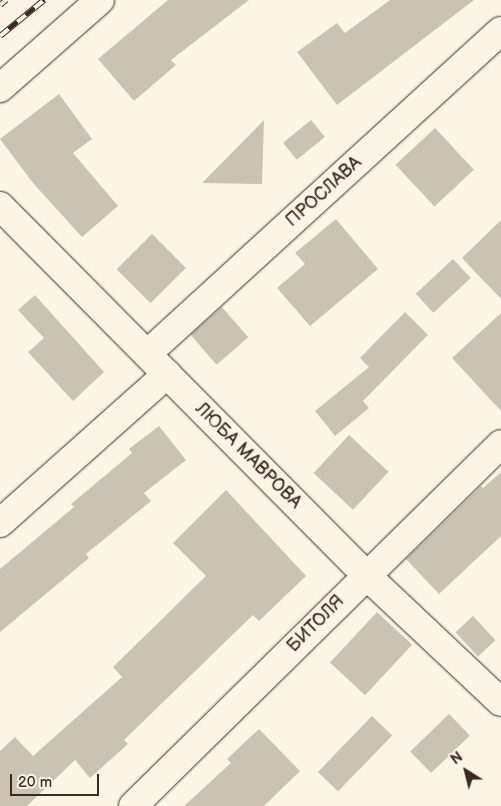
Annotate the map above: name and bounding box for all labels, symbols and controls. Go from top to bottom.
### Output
street label: ПРОСЛАВА [282,152,366,232]
street label: ЛЮБА МАВРОВА [190,398,306,514]
street label: БИТОЛЯ [283,591,349,657]
north arrow [441,746,491,796]
text: N [448,748,466,768]
scale bar [12,764,101,796]
text: 20 m [18,773,52,792]

